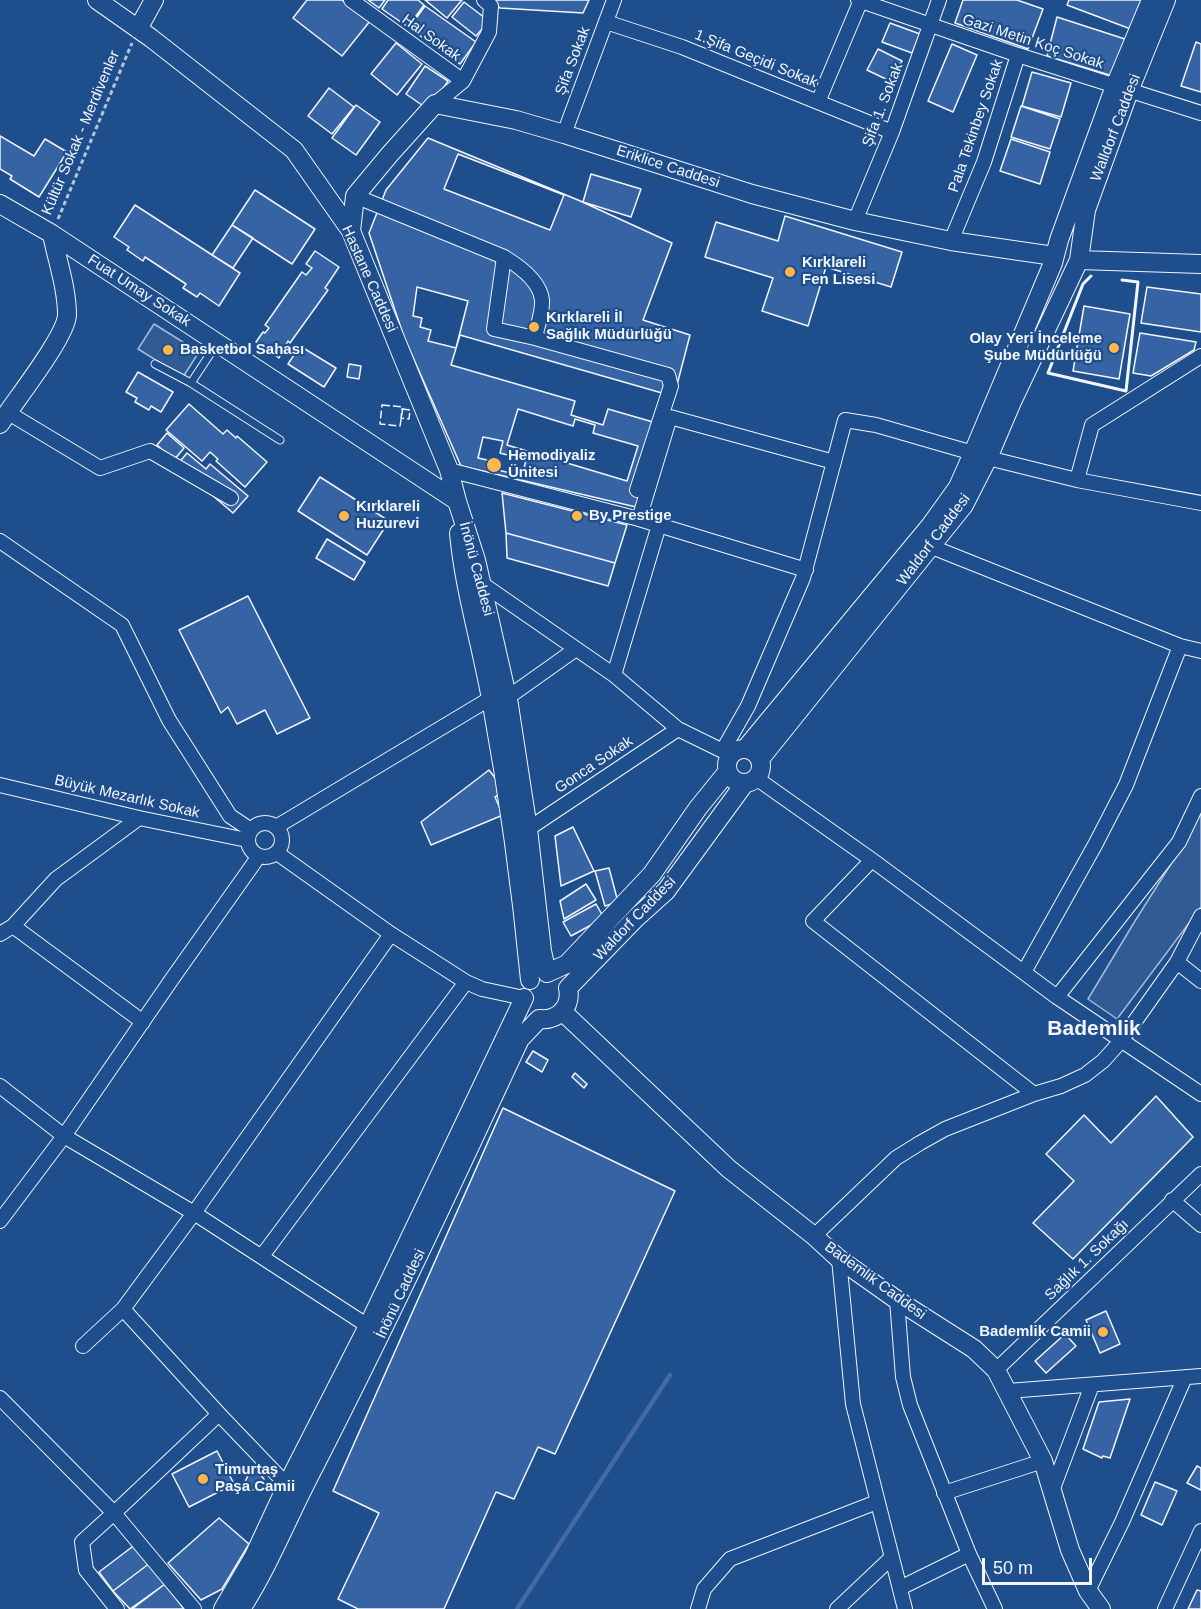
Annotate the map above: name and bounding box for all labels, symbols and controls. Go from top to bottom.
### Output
street label: Hal Sokak [398,11,464,65]
street label: Gazi Metin Koç Sokak [960,11,1106,73]
street label: Şifa Sokak [552,24,594,98]
street label: 1.Şifa Geçidi Sokak [692,26,820,92]
street label: Kültür Sokak - Merdivenler [38,48,124,218]
street label: Pala Tekinbey Sokak [945,57,1007,195]
street label: Şifa 1. Sokak [859,61,907,149]
street label: Walldorf Caddesi [1087,72,1145,184]
street label: Eriklice Caddesi [614,142,722,192]
street label: Hastane Caddesi [337,223,401,335]
street label: Fuat Umay Sokak [84,251,194,331]
place label: Kırklareli Fen Lisesi [802,254,875,289]
marker: Kırklareli Fen Lisesi [783,265,797,279]
place label: Kırklareli İl Sağlık Müdürlüğü [546,309,672,344]
marker: Kırklareli İl Sağlık Müdürlüğü [527,320,541,334]
place label: Olay Yeri İnceleme Şube Müdürlüğü [969,330,1102,365]
place label: Basketbol Sahası [180,341,304,359]
marker: Olay Yeri İnceleme Şube Müdürlüğü [1107,341,1121,355]
marker: Basketbol Sahası [161,343,175,357]
place label: Hemodiyaliz Ünitesi [508,447,596,482]
marker: Hemodiyaliz Ünitesi [485,456,503,474]
street label: Waldorf Caddesi [894,491,974,589]
place label: Kırklareli Huzurevi [356,498,420,533]
place label: By Prestige [589,507,672,525]
marker: Kırklareli Huzurevi [337,509,351,523]
marker: By Prestige [570,509,584,523]
street label: İnönü Caddesi [455,520,497,618]
street label: Gonca Sokak [552,732,636,798]
street label: Büyük Mezarlık Sokak [53,772,201,822]
street label: Waldorf Caddesi [590,873,680,965]
district label: Bademlik [1047,1016,1141,1042]
street label: Sağlık 1. Sokağı [1041,1216,1133,1304]
street label: Bademlik Caddesi [821,1238,929,1324]
street label: İnönü Caddesi [372,1246,430,1342]
place label: Bademlik Camii [979,1323,1091,1341]
marker: Bademlik Camii [1096,1325,1110,1339]
place label: Timurtaş Paşa Camii [215,1461,295,1496]
marker: Timurtaş Paşa Camii [196,1472,210,1486]
scale bar [985,1546,1094,1584]
text: 50 m [993,1558,1033,1578]

